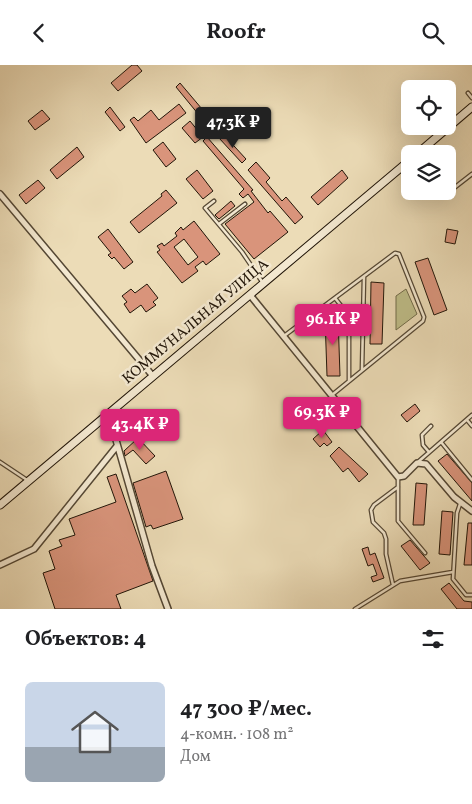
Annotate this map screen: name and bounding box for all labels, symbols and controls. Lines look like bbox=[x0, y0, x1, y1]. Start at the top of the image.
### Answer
text: Roofr bbox=[206, 17, 266, 48]
icon: back bbox=[25, 19, 53, 47]
icon: search bbox=[419, 19, 447, 47]
map controls bbox=[401, 80, 456, 200]
button: locate bbox=[401, 80, 456, 135]
pin: 47.3K ₽ bbox=[187, 107, 279, 149]
text: 47.3K ₽ bbox=[206, 112, 260, 134]
button: layers bbox=[401, 145, 456, 200]
street label: КОММУНАЛЬНАЯ УЛИЦА bbox=[118, 254, 274, 390]
pin: 96.1K ₽ bbox=[287, 303, 379, 346]
text: 96.1K ₽ bbox=[306, 309, 360, 331]
pin: 69.3K ₽ bbox=[276, 397, 368, 439]
text: 69.3K ₽ bbox=[294, 402, 350, 424]
pin: 43.4K ₽ bbox=[94, 409, 186, 451]
text: 43.4K ₽ bbox=[111, 414, 169, 436]
text: Объектов: 4 bbox=[25, 625, 146, 654]
icon: filters bbox=[419, 625, 447, 653]
text: 47 300 ₽/мес. bbox=[180, 695, 312, 724]
icon: home bbox=[65, 702, 125, 762]
text: 4-комн. · 108 m² bbox=[180, 724, 293, 746]
text: Дом bbox=[180, 746, 211, 768]

